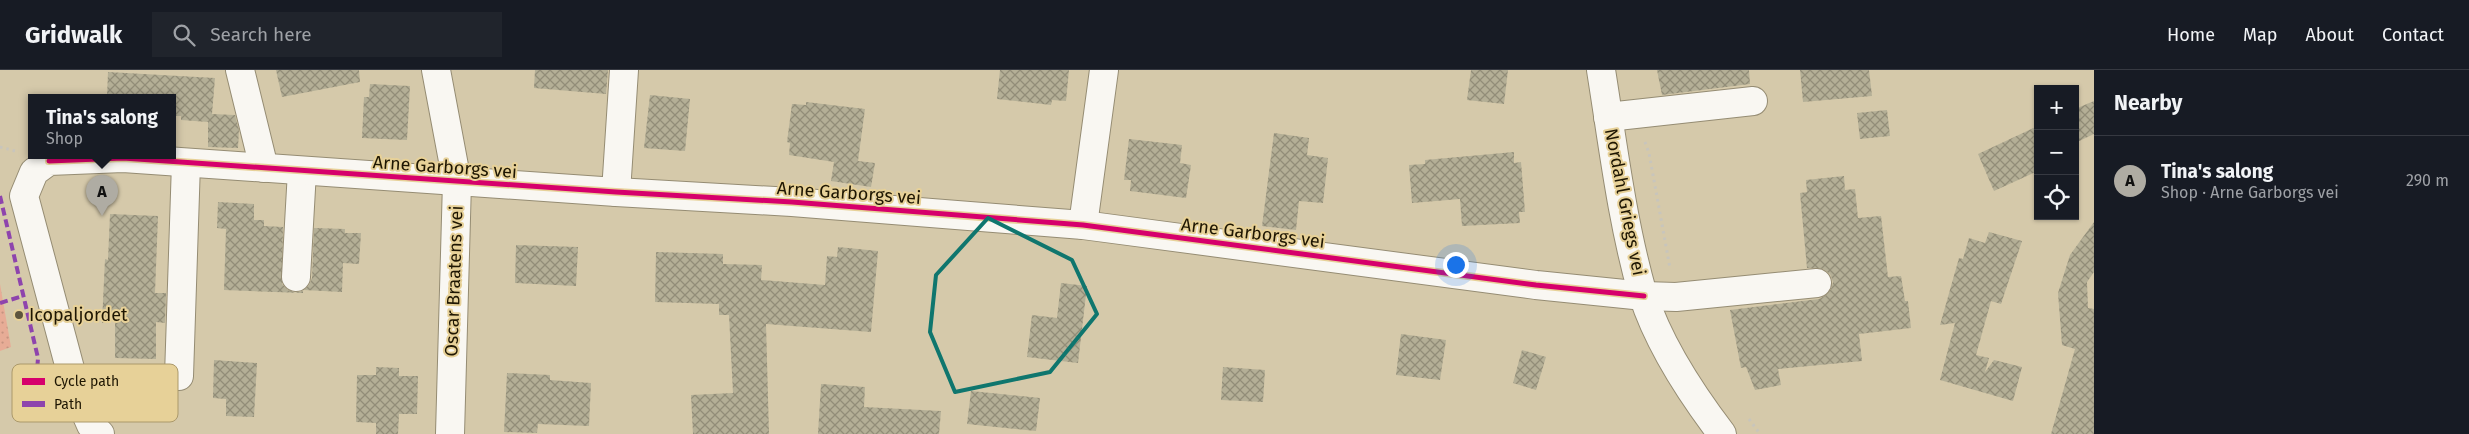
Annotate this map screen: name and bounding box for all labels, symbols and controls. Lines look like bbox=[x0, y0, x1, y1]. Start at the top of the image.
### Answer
search box bbox=[152, 12, 502, 57]
text: Gridwalk bbox=[25, 21, 122, 49]
icon: search bbox=[170, 21, 198, 49]
text: Search here bbox=[210, 23, 312, 46]
text: Home bbox=[2167, 24, 2215, 46]
text: Map bbox=[2243, 24, 2277, 46]
text: About bbox=[2305, 24, 2354, 46]
text: Contact bbox=[2382, 24, 2444, 46]
map controls bbox=[2034, 85, 2079, 220]
button: + bbox=[2034, 85, 2079, 130]
text: Nearby bbox=[2114, 90, 2182, 116]
popup bbox=[28, 94, 176, 159]
text: Tina's salong bbox=[46, 106, 158, 129]
street label: Nordahl Griegs vei bbox=[1600, 126, 1650, 278]
text: Shop bbox=[46, 129, 83, 148]
button: − bbox=[2034, 130, 2079, 175]
street label: Arne Garborgs vei bbox=[372, 151, 518, 183]
text: Tina's salong bbox=[2161, 160, 2273, 183]
text: A bbox=[2125, 171, 2135, 190]
text: 290 m bbox=[2406, 171, 2449, 190]
pin: A bbox=[86, 175, 118, 216]
button: locate bbox=[2034, 175, 2079, 220]
street label: Arne Garborgs vei bbox=[776, 177, 922, 209]
text: Shop · Arne Garborgs vei bbox=[2161, 183, 2339, 202]
street label: Oscar Braatens vei bbox=[440, 205, 468, 357]
street label: Arne Garborgs vei bbox=[1180, 213, 1326, 253]
your location bbox=[1443, 252, 1469, 278]
place label: Icopaljordet bbox=[29, 304, 128, 326]
marker: Icopaljordet bbox=[13, 309, 25, 321]
legend bbox=[12, 364, 178, 422]
text: Cycle path bbox=[54, 373, 119, 390]
text: Path bbox=[54, 396, 82, 413]

